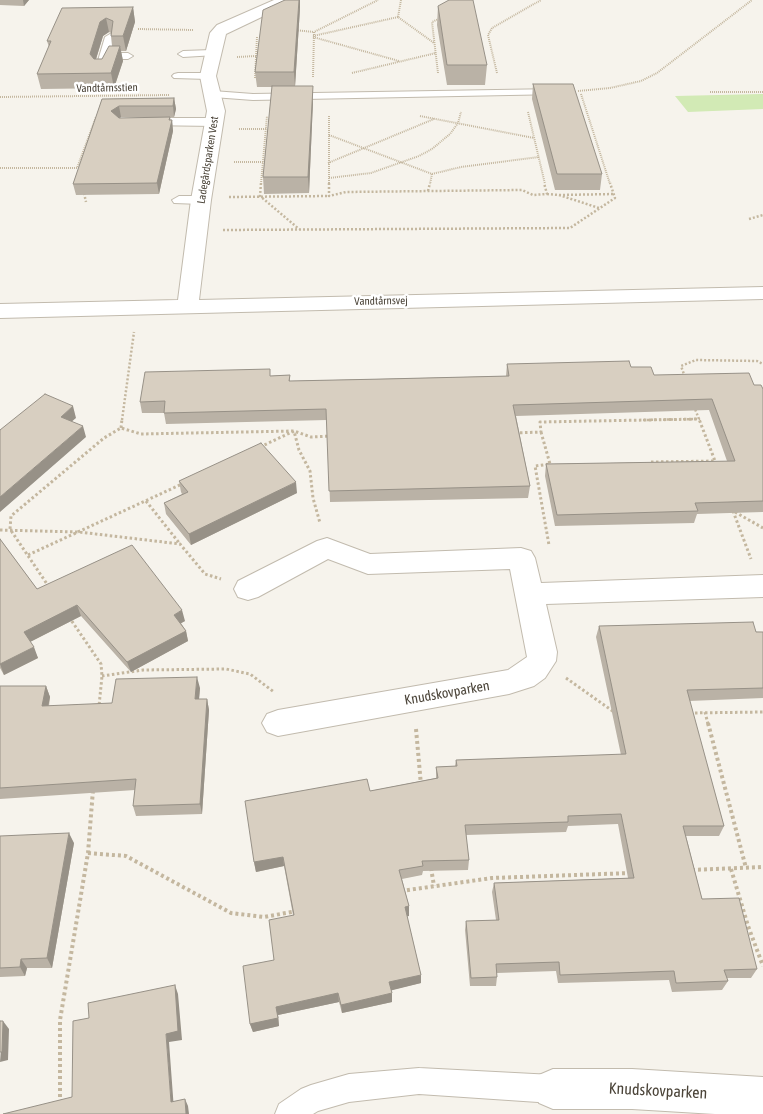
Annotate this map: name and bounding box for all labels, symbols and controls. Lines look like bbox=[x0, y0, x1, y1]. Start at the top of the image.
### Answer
street label: Vandtårnsstien bbox=[76, 81, 138, 95]
street label: Ladegårdsparken Vest bbox=[195, 115, 221, 205]
street label: Vandtårnsvej bbox=[354, 294, 408, 308]
street label: Knudskovparken bbox=[403, 677, 491, 709]
street label: Knudskovparken bbox=[608, 1079, 708, 1103]

